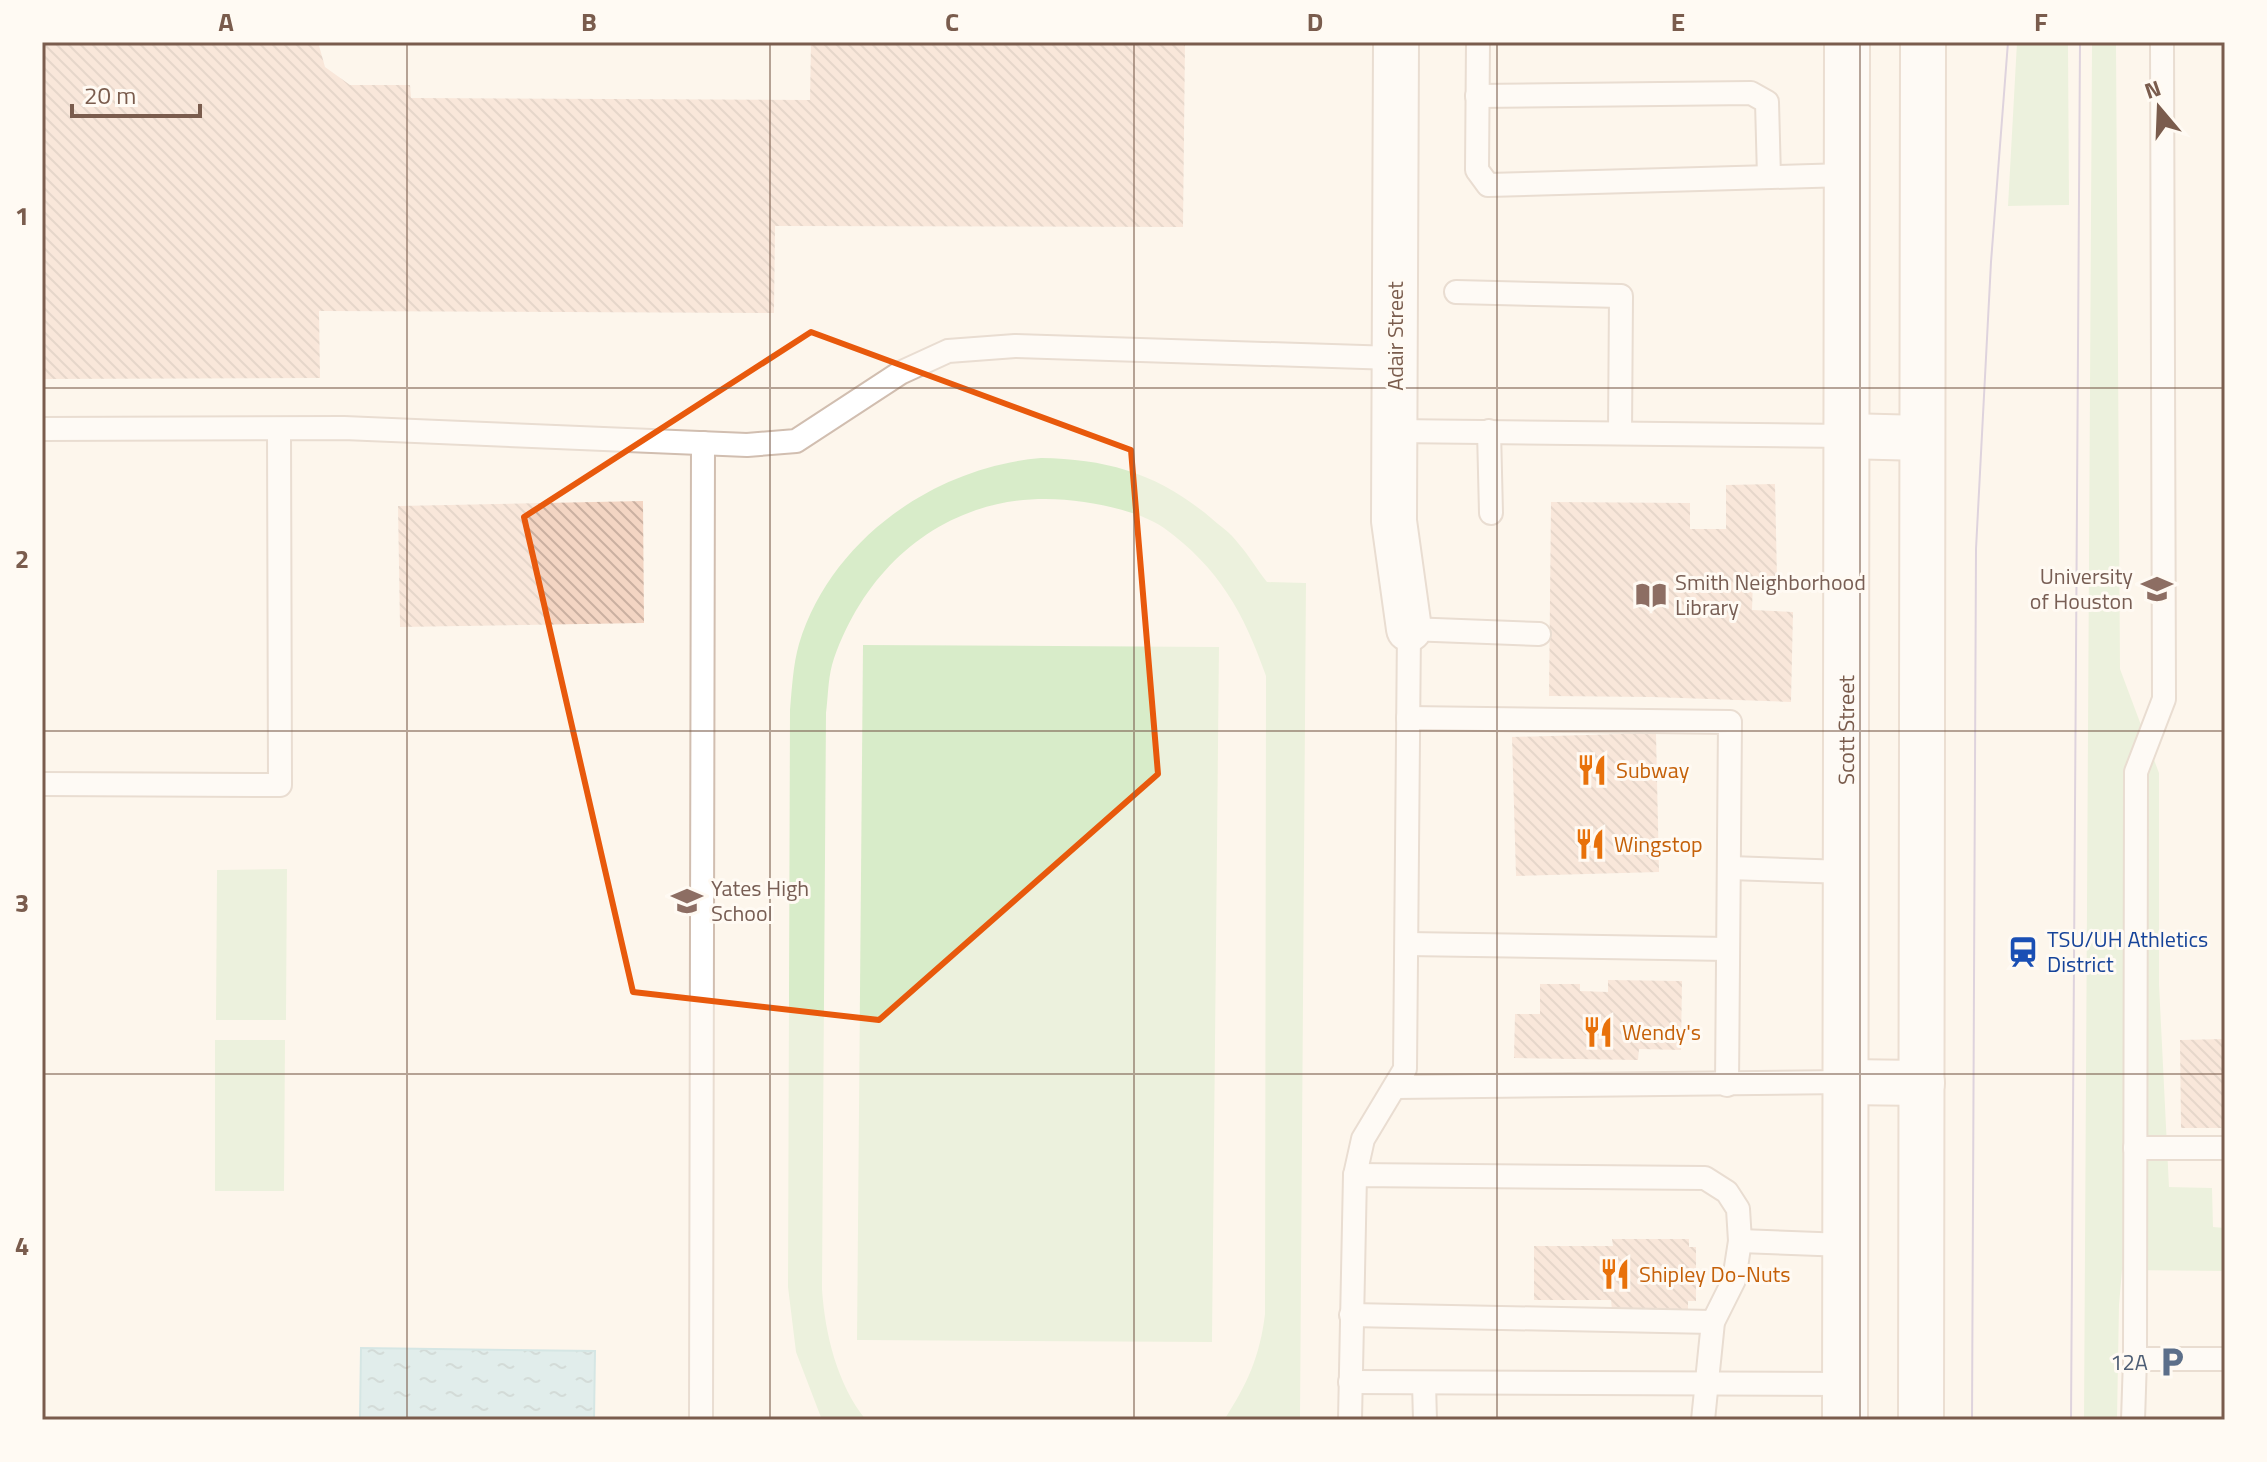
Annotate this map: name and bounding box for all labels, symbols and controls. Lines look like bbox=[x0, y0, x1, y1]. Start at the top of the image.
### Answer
text: A bbox=[218, 2, 234, 41]
text: B bbox=[581, 2, 597, 41]
text: C bbox=[945, 2, 959, 41]
text: D bbox=[1307, 2, 1323, 41]
text: E bbox=[1671, 2, 1685, 41]
text: F bbox=[2034, 2, 2048, 41]
scale bar bbox=[72, 68, 200, 118]
north arrow bbox=[2119, 68, 2199, 148]
text: N bbox=[2140, 71, 2165, 108]
text: 20 m bbox=[84, 77, 136, 113]
text: 1 bbox=[15, 196, 29, 235]
street label: Adair Street bbox=[1378, 281, 1412, 391]
text: 2 bbox=[15, 539, 29, 578]
place label: University of Houston bbox=[2030, 559, 2133, 618]
place label: Smith Neighborhood Library bbox=[1675, 565, 1866, 624]
school or university icon: University of Houston bbox=[2140, 572, 2174, 606]
library icon: Smith Neighborhood Library bbox=[1634, 578, 1668, 612]
street label: Scott Street bbox=[1829, 675, 1863, 785]
restaurant icon: Subway bbox=[1575, 753, 1609, 787]
place label: Subway bbox=[1616, 753, 1690, 787]
restaurant icon: Wingstop bbox=[1573, 827, 1607, 861]
place label: Wingstop bbox=[1614, 827, 1703, 861]
place label: Yates High School bbox=[711, 871, 809, 930]
text: 3 bbox=[15, 883, 29, 922]
school or university icon: Yates High School bbox=[670, 884, 704, 918]
place label: TSU/UH Athletics District bbox=[2047, 922, 2208, 981]
station icon: TSU/UH Athletics District bbox=[2006, 935, 2040, 969]
restaurant icon: Wendy's bbox=[1581, 1015, 1615, 1049]
place label: Wendy's bbox=[1622, 1015, 1701, 1049]
text: 4 bbox=[15, 1226, 29, 1265]
restaurant icon: Shipley Do-Nuts bbox=[1598, 1257, 1632, 1291]
place label: Shipley Do-Nuts bbox=[1639, 1257, 1791, 1291]
place label: 12A bbox=[2110, 1345, 2148, 1379]
parking icon: 12A bbox=[2155, 1345, 2189, 1379]

